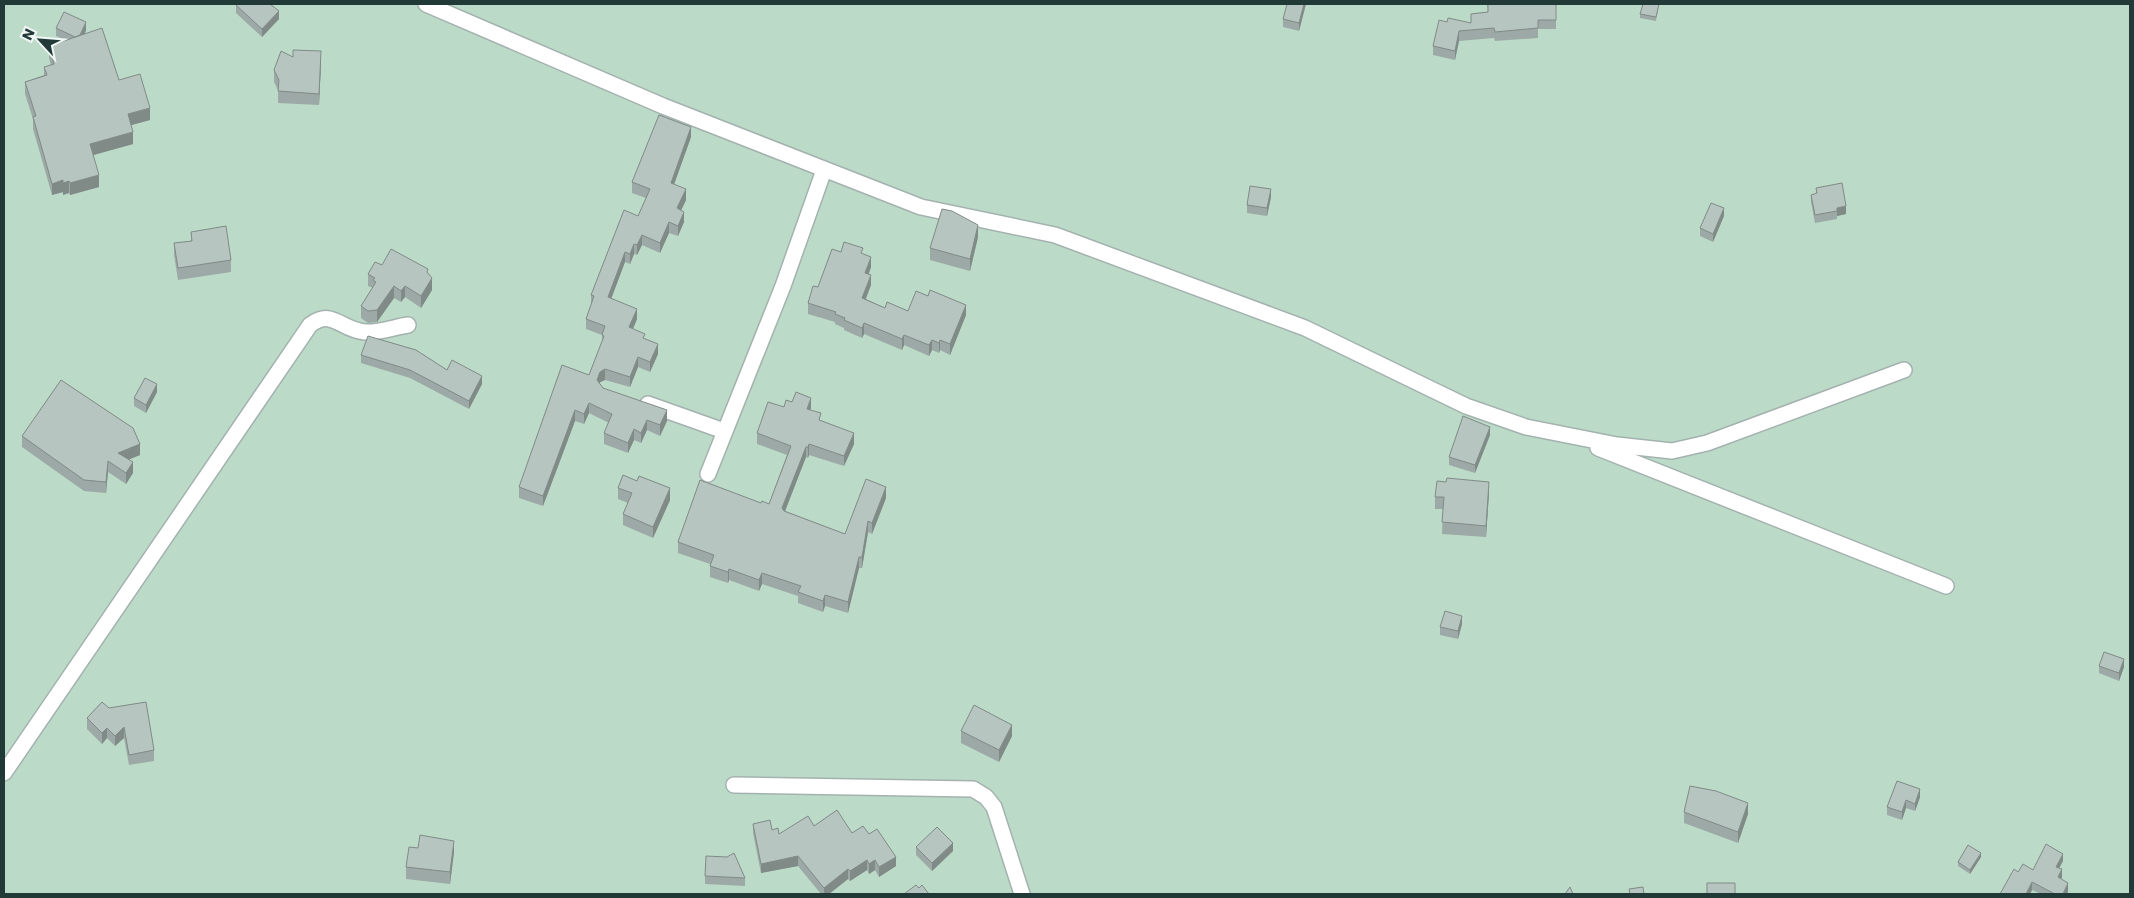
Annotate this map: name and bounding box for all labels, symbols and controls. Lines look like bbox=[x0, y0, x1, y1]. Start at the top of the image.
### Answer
north arrow bbox=[15, 15, 65, 65]
text: N bbox=[17, 25, 40, 43]

